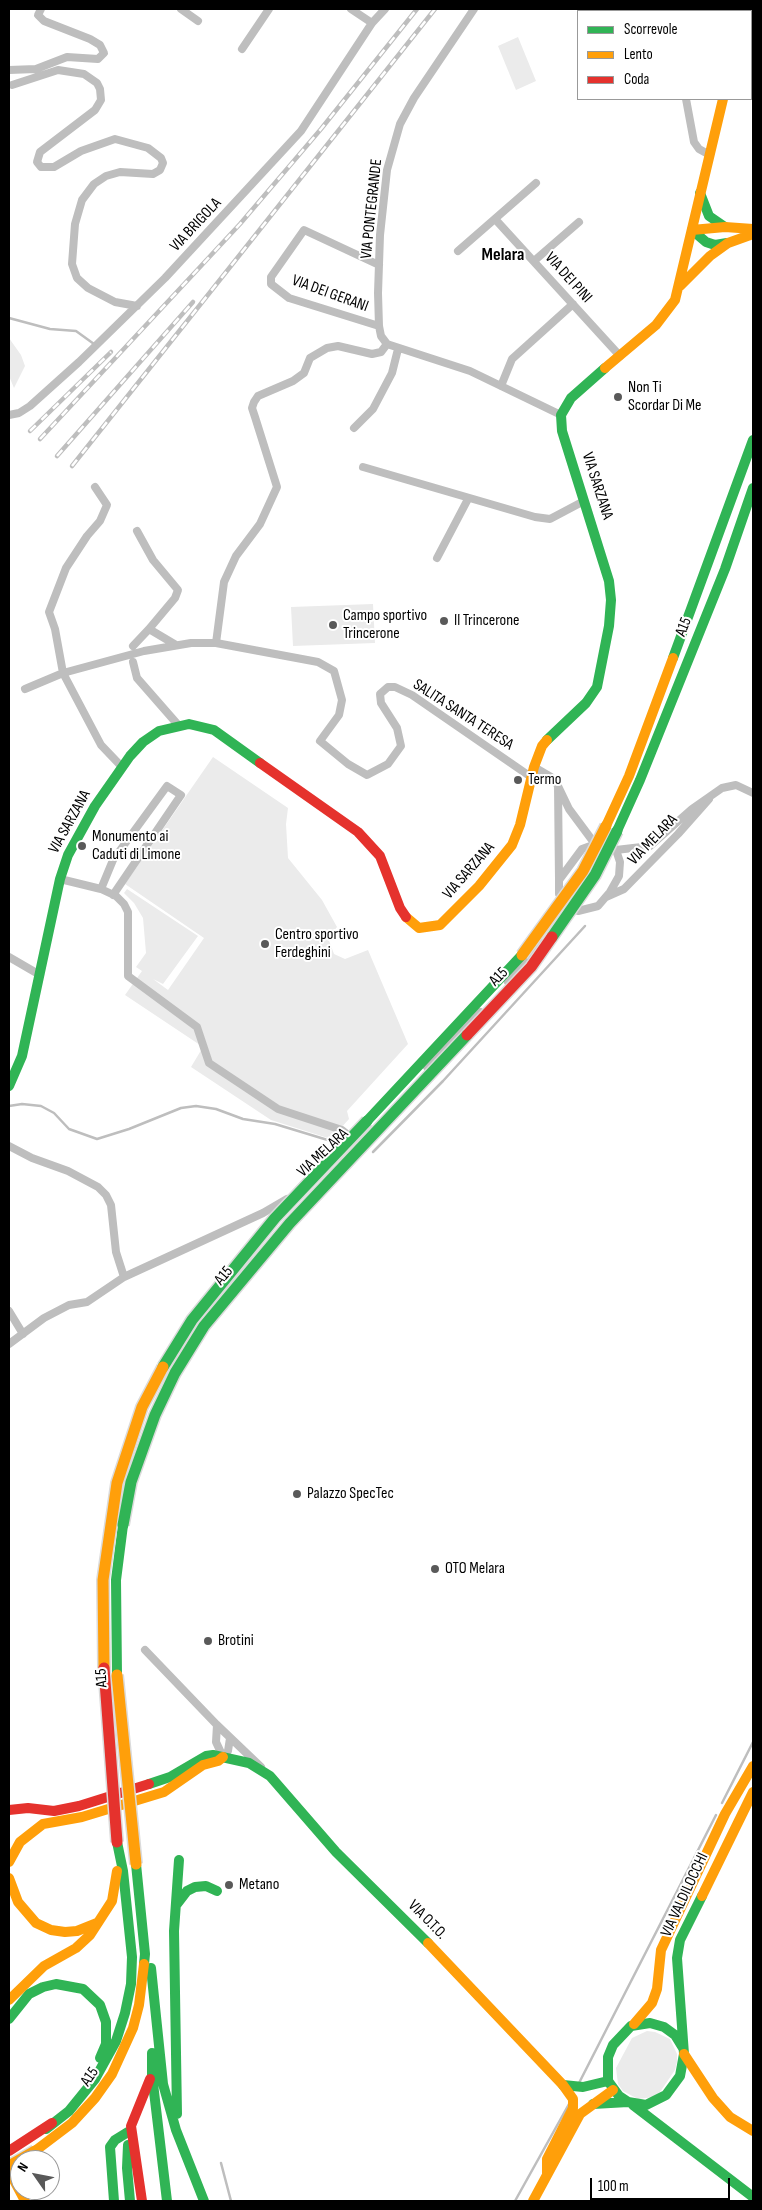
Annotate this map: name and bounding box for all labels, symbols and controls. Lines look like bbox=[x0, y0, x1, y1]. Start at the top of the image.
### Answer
legend bbox=[577, 10, 752, 100]
text: Scorrevole bbox=[624, 20, 678, 39]
text: Lento bbox=[624, 45, 653, 64]
text: Coda bbox=[624, 70, 649, 89]
street label: VIA PONTEGRANDE bbox=[357, 158, 387, 260]
street label: VIA BRIGOLA bbox=[166, 194, 226, 256]
district label: Melara bbox=[482, 244, 524, 266]
street label: VIA DEI PINI bbox=[540, 249, 596, 307]
street label: VIA DEI GERANI bbox=[289, 271, 371, 317]
place label: Non Ti Scordar Di Me bbox=[628, 378, 701, 416]
marker: Non Ti Scordar Di Me bbox=[612, 391, 624, 403]
street label: VIA SARZANA bbox=[577, 450, 617, 522]
place label: Campo sportivo Trincerone bbox=[343, 606, 427, 644]
place label: Il Trincerone bbox=[454, 611, 520, 631]
marker: Il Trincerone bbox=[438, 615, 450, 627]
street label: A15 bbox=[672, 615, 696, 639]
marker: Campo sportivo Trincerone bbox=[327, 619, 339, 631]
street label: SALITA SANTA TERESA bbox=[409, 675, 517, 755]
place label: Termo bbox=[528, 770, 561, 790]
marker: Termo bbox=[512, 774, 524, 786]
street label: VIA SARZANA bbox=[45, 787, 95, 857]
street label: VIA MELARA bbox=[624, 811, 682, 869]
place label: Monumento ai Caduti di Limone bbox=[92, 827, 181, 865]
street label: VIA SARZANA bbox=[439, 839, 499, 903]
marker: Monumento ai Caduti di Limone bbox=[76, 840, 88, 852]
place label: Centro sportivo Ferdeghini bbox=[275, 925, 359, 963]
marker: Centro sportivo Ferdeghini bbox=[259, 938, 271, 950]
street label: A15 bbox=[486, 964, 512, 990]
street label: VIA MELARA bbox=[293, 1125, 353, 1181]
street label: A15 bbox=[211, 1263, 237, 1289]
place label: Palazzo SpecTec bbox=[307, 1484, 394, 1504]
marker: Palazzo SpecTec bbox=[291, 1488, 303, 1500]
place label: OTO Melara bbox=[445, 1559, 505, 1579]
marker: OTO Melara bbox=[429, 1563, 441, 1575]
place label: Brotini bbox=[218, 1631, 254, 1651]
marker: Brotini bbox=[202, 1635, 214, 1647]
street label: A15 bbox=[92, 1668, 112, 1688]
street label: VIA VALDILOCCHI bbox=[657, 1850, 713, 1940]
place label: Metano bbox=[239, 1875, 279, 1895]
marker: Metano bbox=[223, 1879, 235, 1891]
street label: VIA O.T.O. bbox=[403, 1896, 451, 1944]
street label: A15 bbox=[77, 2064, 103, 2090]
north arrow bbox=[10, 2150, 60, 2200]
text: N bbox=[14, 2159, 32, 2175]
scale bar bbox=[592, 2168, 732, 2200]
text: 100 m bbox=[598, 2177, 629, 2196]

